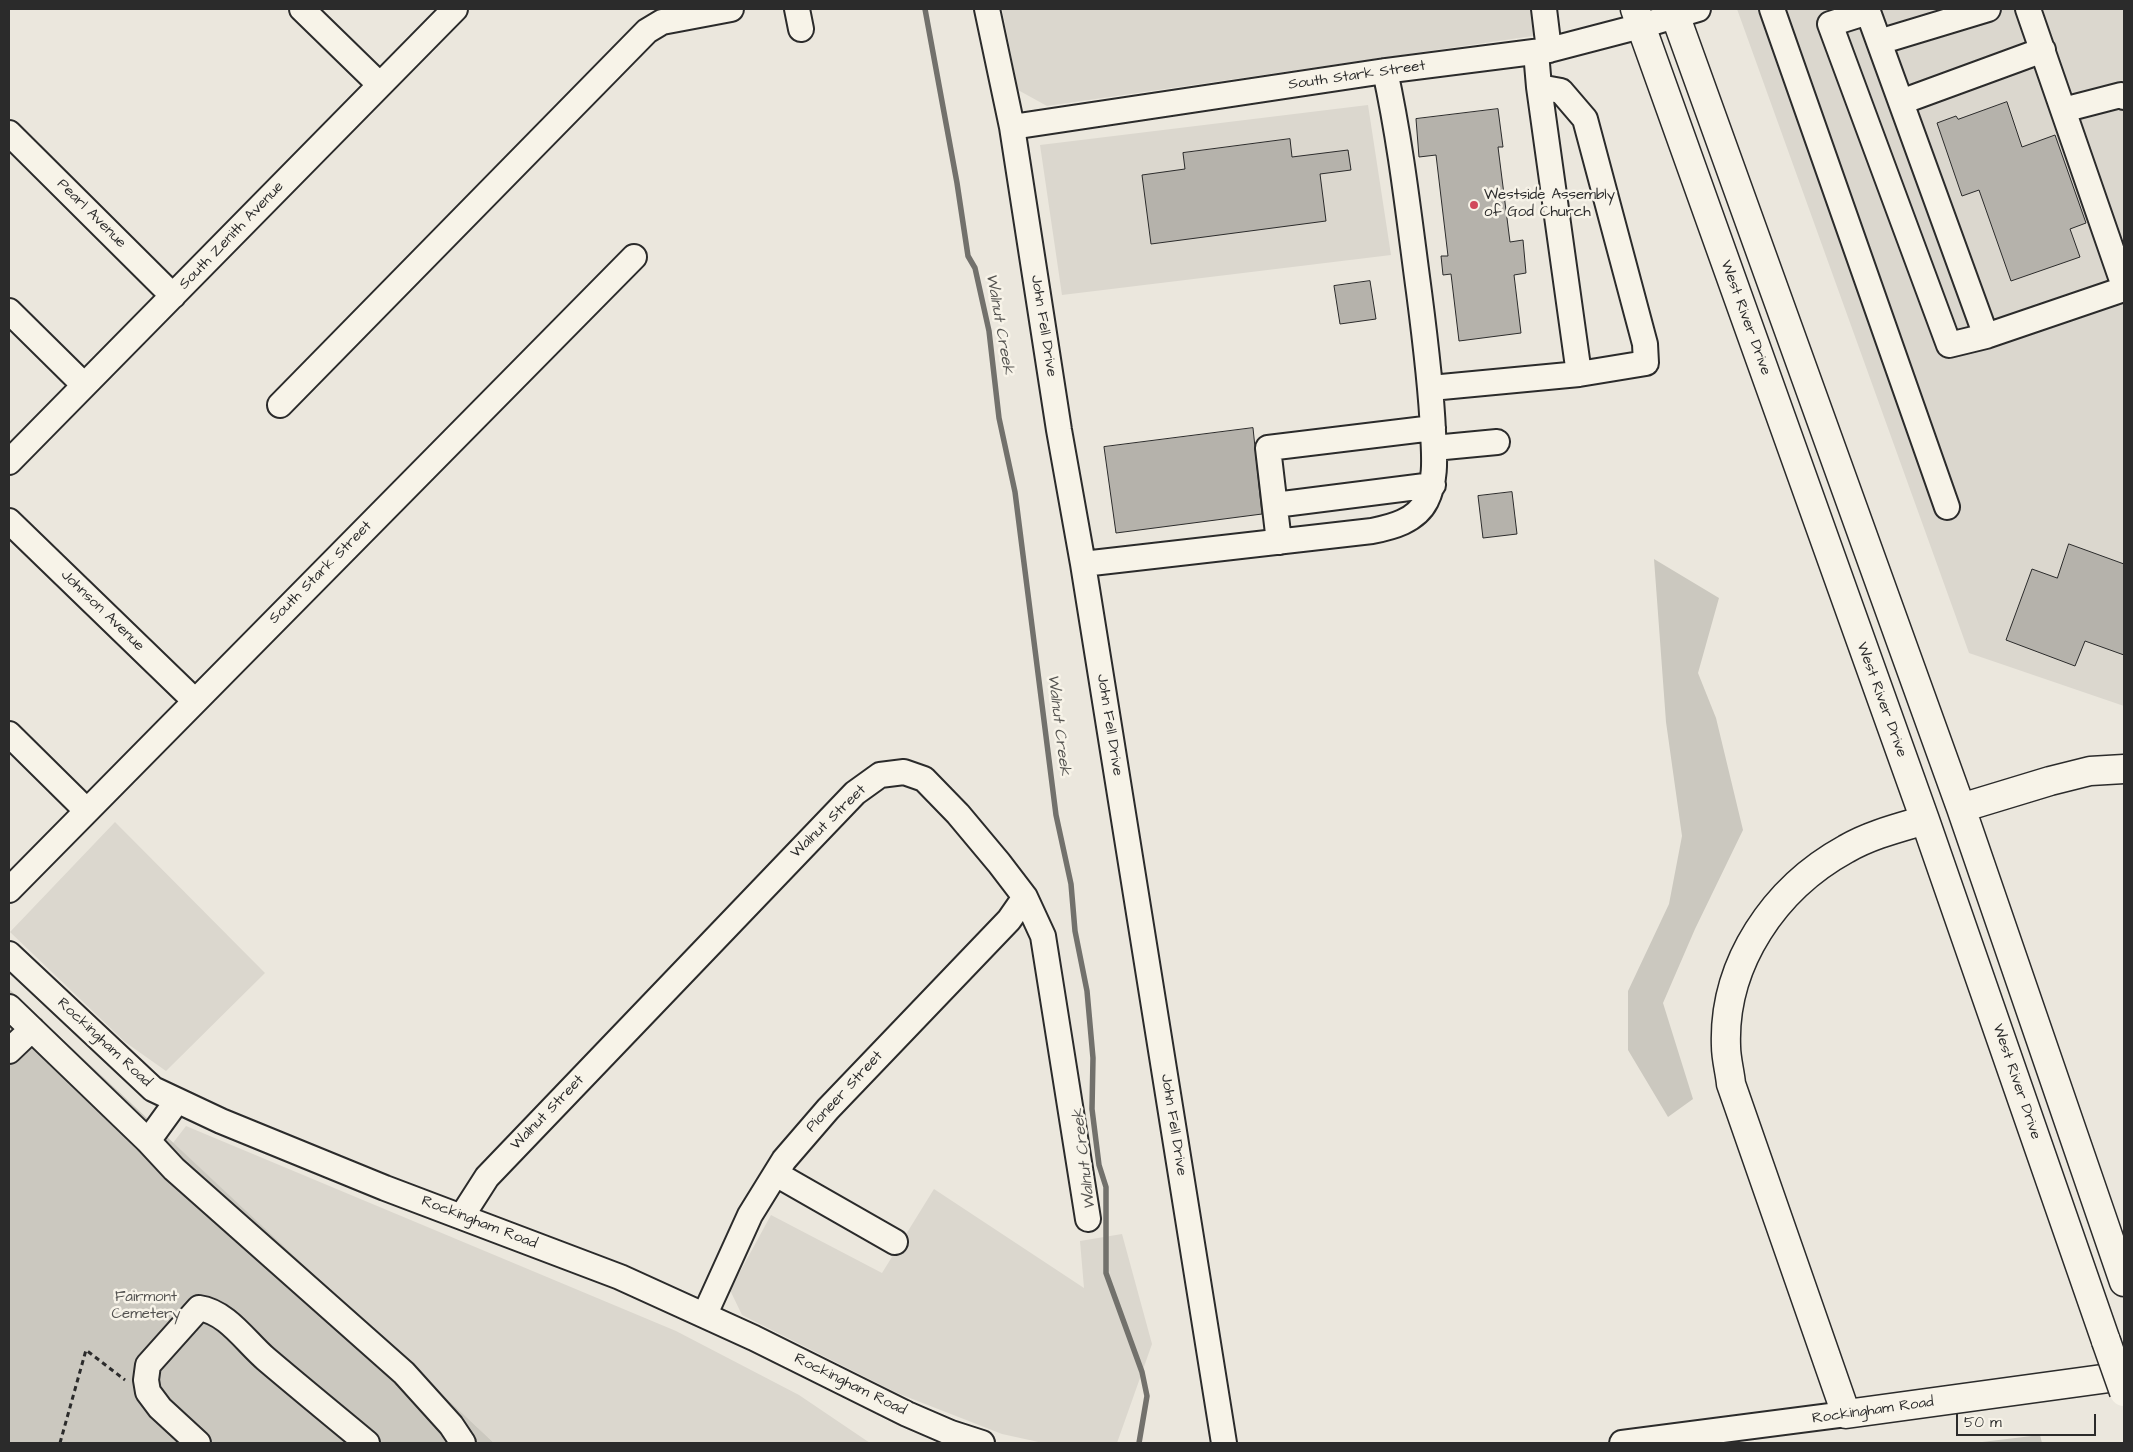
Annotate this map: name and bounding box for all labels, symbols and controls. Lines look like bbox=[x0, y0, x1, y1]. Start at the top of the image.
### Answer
street label: South Stark Street bbox=[1287, 57, 1427, 95]
street label: Pearl Avenue bbox=[53, 176, 129, 252]
street label: South Zenith Avenue bbox=[176, 178, 288, 294]
place label: Westside Assembly of God Church bbox=[1484, 187, 1615, 222]
marker: Westside Assembly of God Church bbox=[1468, 199, 1480, 211]
street label: West River Drive bbox=[1716, 258, 1774, 378]
water label: Walnut Creek bbox=[981, 272, 1017, 376]
street label: John Fell Drive bbox=[1026, 274, 1060, 378]
street label: South Stark Street bbox=[266, 518, 376, 628]
street label: Johnson Avenue bbox=[56, 566, 148, 656]
street label: West River Drive bbox=[1852, 640, 1910, 760]
water label: Walnut Creek bbox=[1042, 673, 1074, 777]
street label: John Fell Drive bbox=[1092, 673, 1126, 777]
street label: Walnut Street bbox=[788, 782, 870, 862]
street label: Rockingham Road bbox=[53, 995, 155, 1091]
street label: West River Drive bbox=[1988, 1022, 2044, 1142]
street label: Pioneer Street bbox=[803, 1048, 887, 1136]
street label: Walnut Street bbox=[508, 1072, 588, 1154]
street label: John Fell Drive bbox=[1156, 1073, 1190, 1177]
water label: Walnut Creek bbox=[1069, 1107, 1101, 1211]
street label: Rockingham Road bbox=[419, 1193, 539, 1253]
park label: Fairmont Cemetery bbox=[111, 1289, 181, 1324]
street label: Rockingham Road bbox=[791, 1350, 909, 1420]
street label: Rockingham Road bbox=[1811, 1394, 1935, 1428]
scale bar bbox=[1958, 1404, 2098, 1436]
text: 50 m bbox=[1964, 1412, 2002, 1433]

